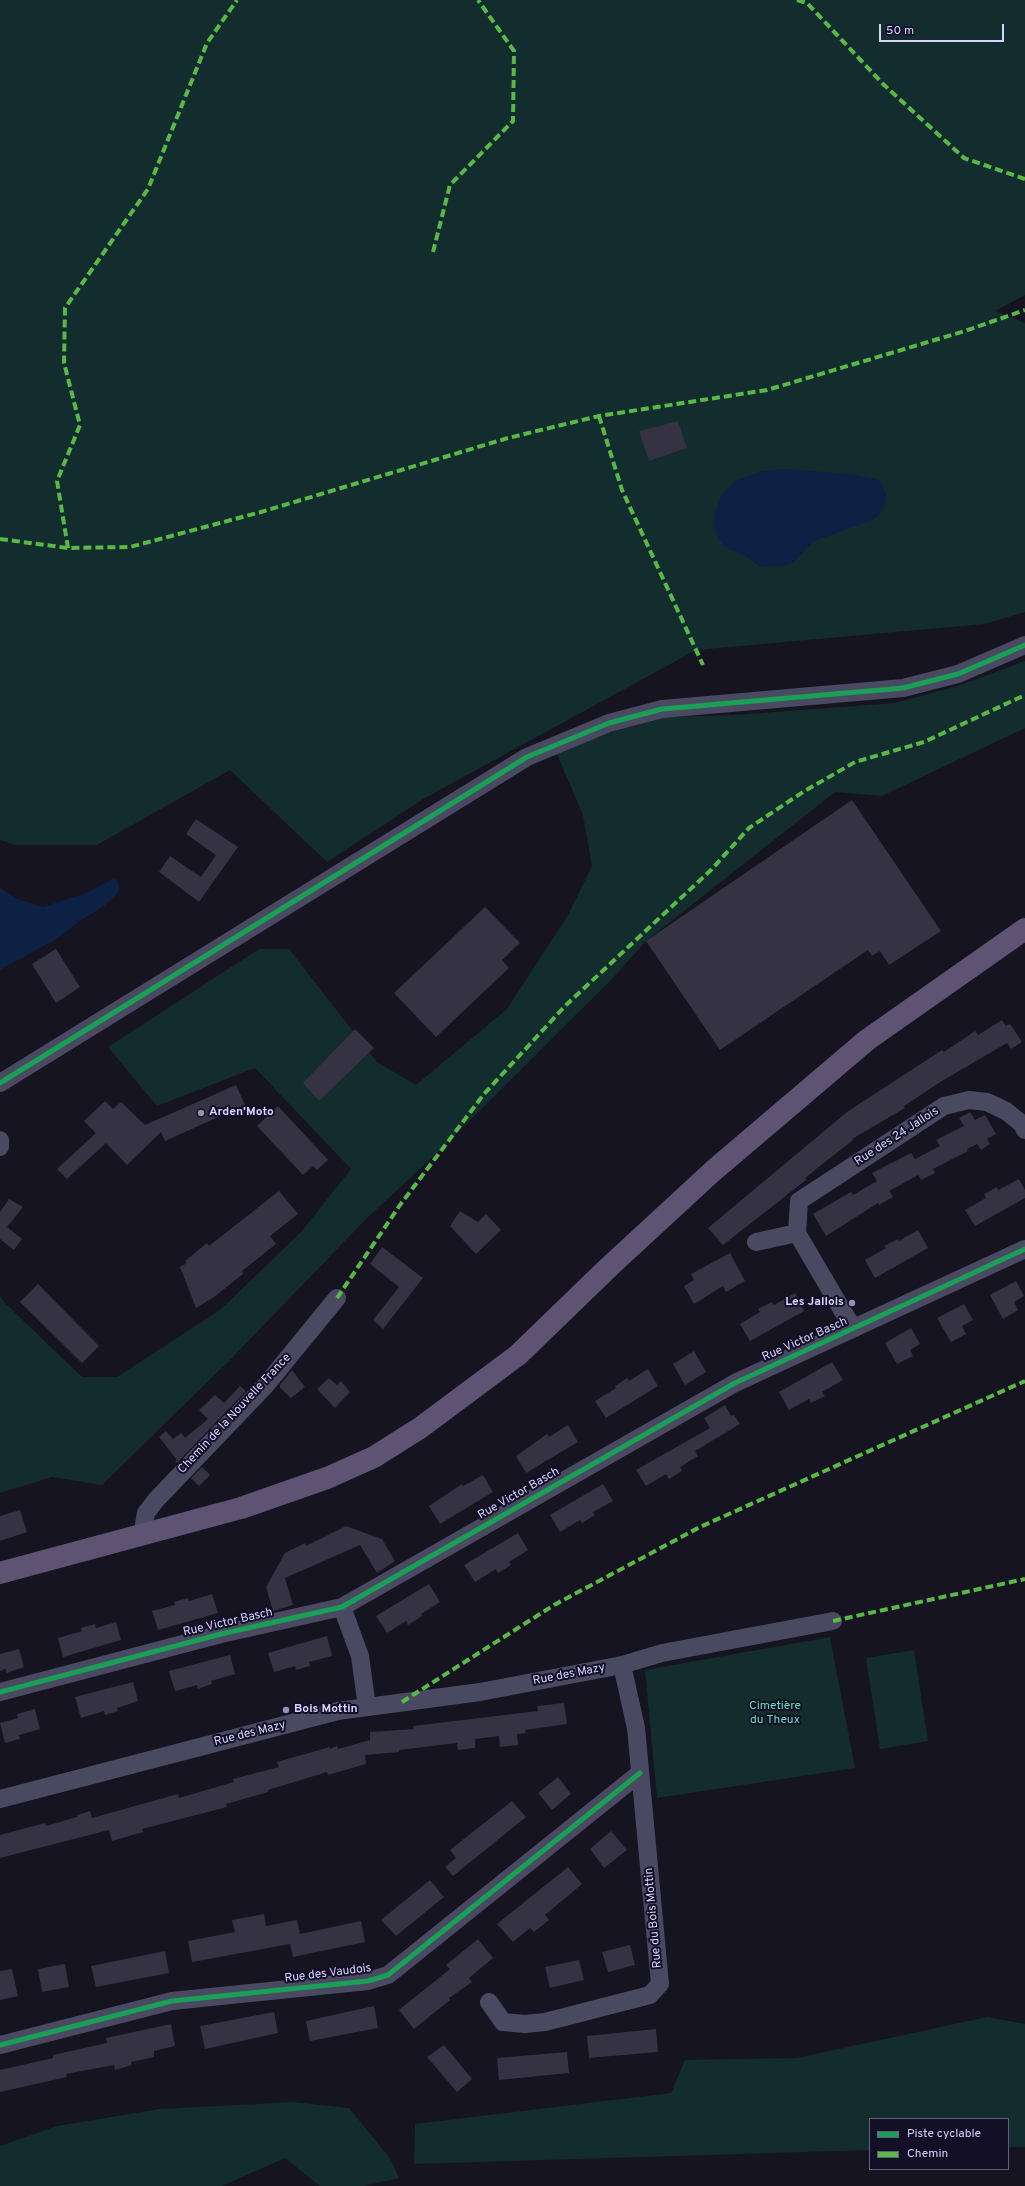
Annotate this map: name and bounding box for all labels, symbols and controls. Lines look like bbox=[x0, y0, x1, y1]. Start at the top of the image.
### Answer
scale bar bbox=[881, 16, 1006, 42]
text: 50 m bbox=[886, 23, 914, 39]
street label: Rue des 24 Jallois bbox=[852, 1104, 942, 1170]
place label: Arden'Moto bbox=[209, 1106, 274, 1120]
marker: Arden'Moto bbox=[196, 1108, 206, 1118]
place label: Les Jallois bbox=[785, 1296, 844, 1310]
marker: Les Jallois bbox=[847, 1298, 857, 1308]
street label: Rue Victor Basch bbox=[760, 1315, 850, 1365]
street label: Chemin de la Nouvelle France bbox=[176, 1351, 294, 1477]
street label: Rue Victor Basch bbox=[476, 1465, 562, 1523]
street label: Rue Victor Basch bbox=[182, 1606, 274, 1640]
street label: Rue des Mazy bbox=[532, 1661, 606, 1689]
park label: Cimetière du Theux bbox=[749, 1700, 801, 1728]
place label: Bois Mottin bbox=[294, 1703, 358, 1717]
marker: Bois Mottin bbox=[281, 1705, 291, 1715]
street label: Rue des Mazy bbox=[213, 1718, 287, 1750]
street label: Rue du Bois Mottin bbox=[642, 1867, 666, 1969]
street label: Rue des Vaudois bbox=[284, 1962, 372, 1986]
legend bbox=[869, 2118, 1009, 2170]
text: Piste cyclable bbox=[907, 2126, 981, 2142]
text: Chemin bbox=[907, 2146, 948, 2162]

